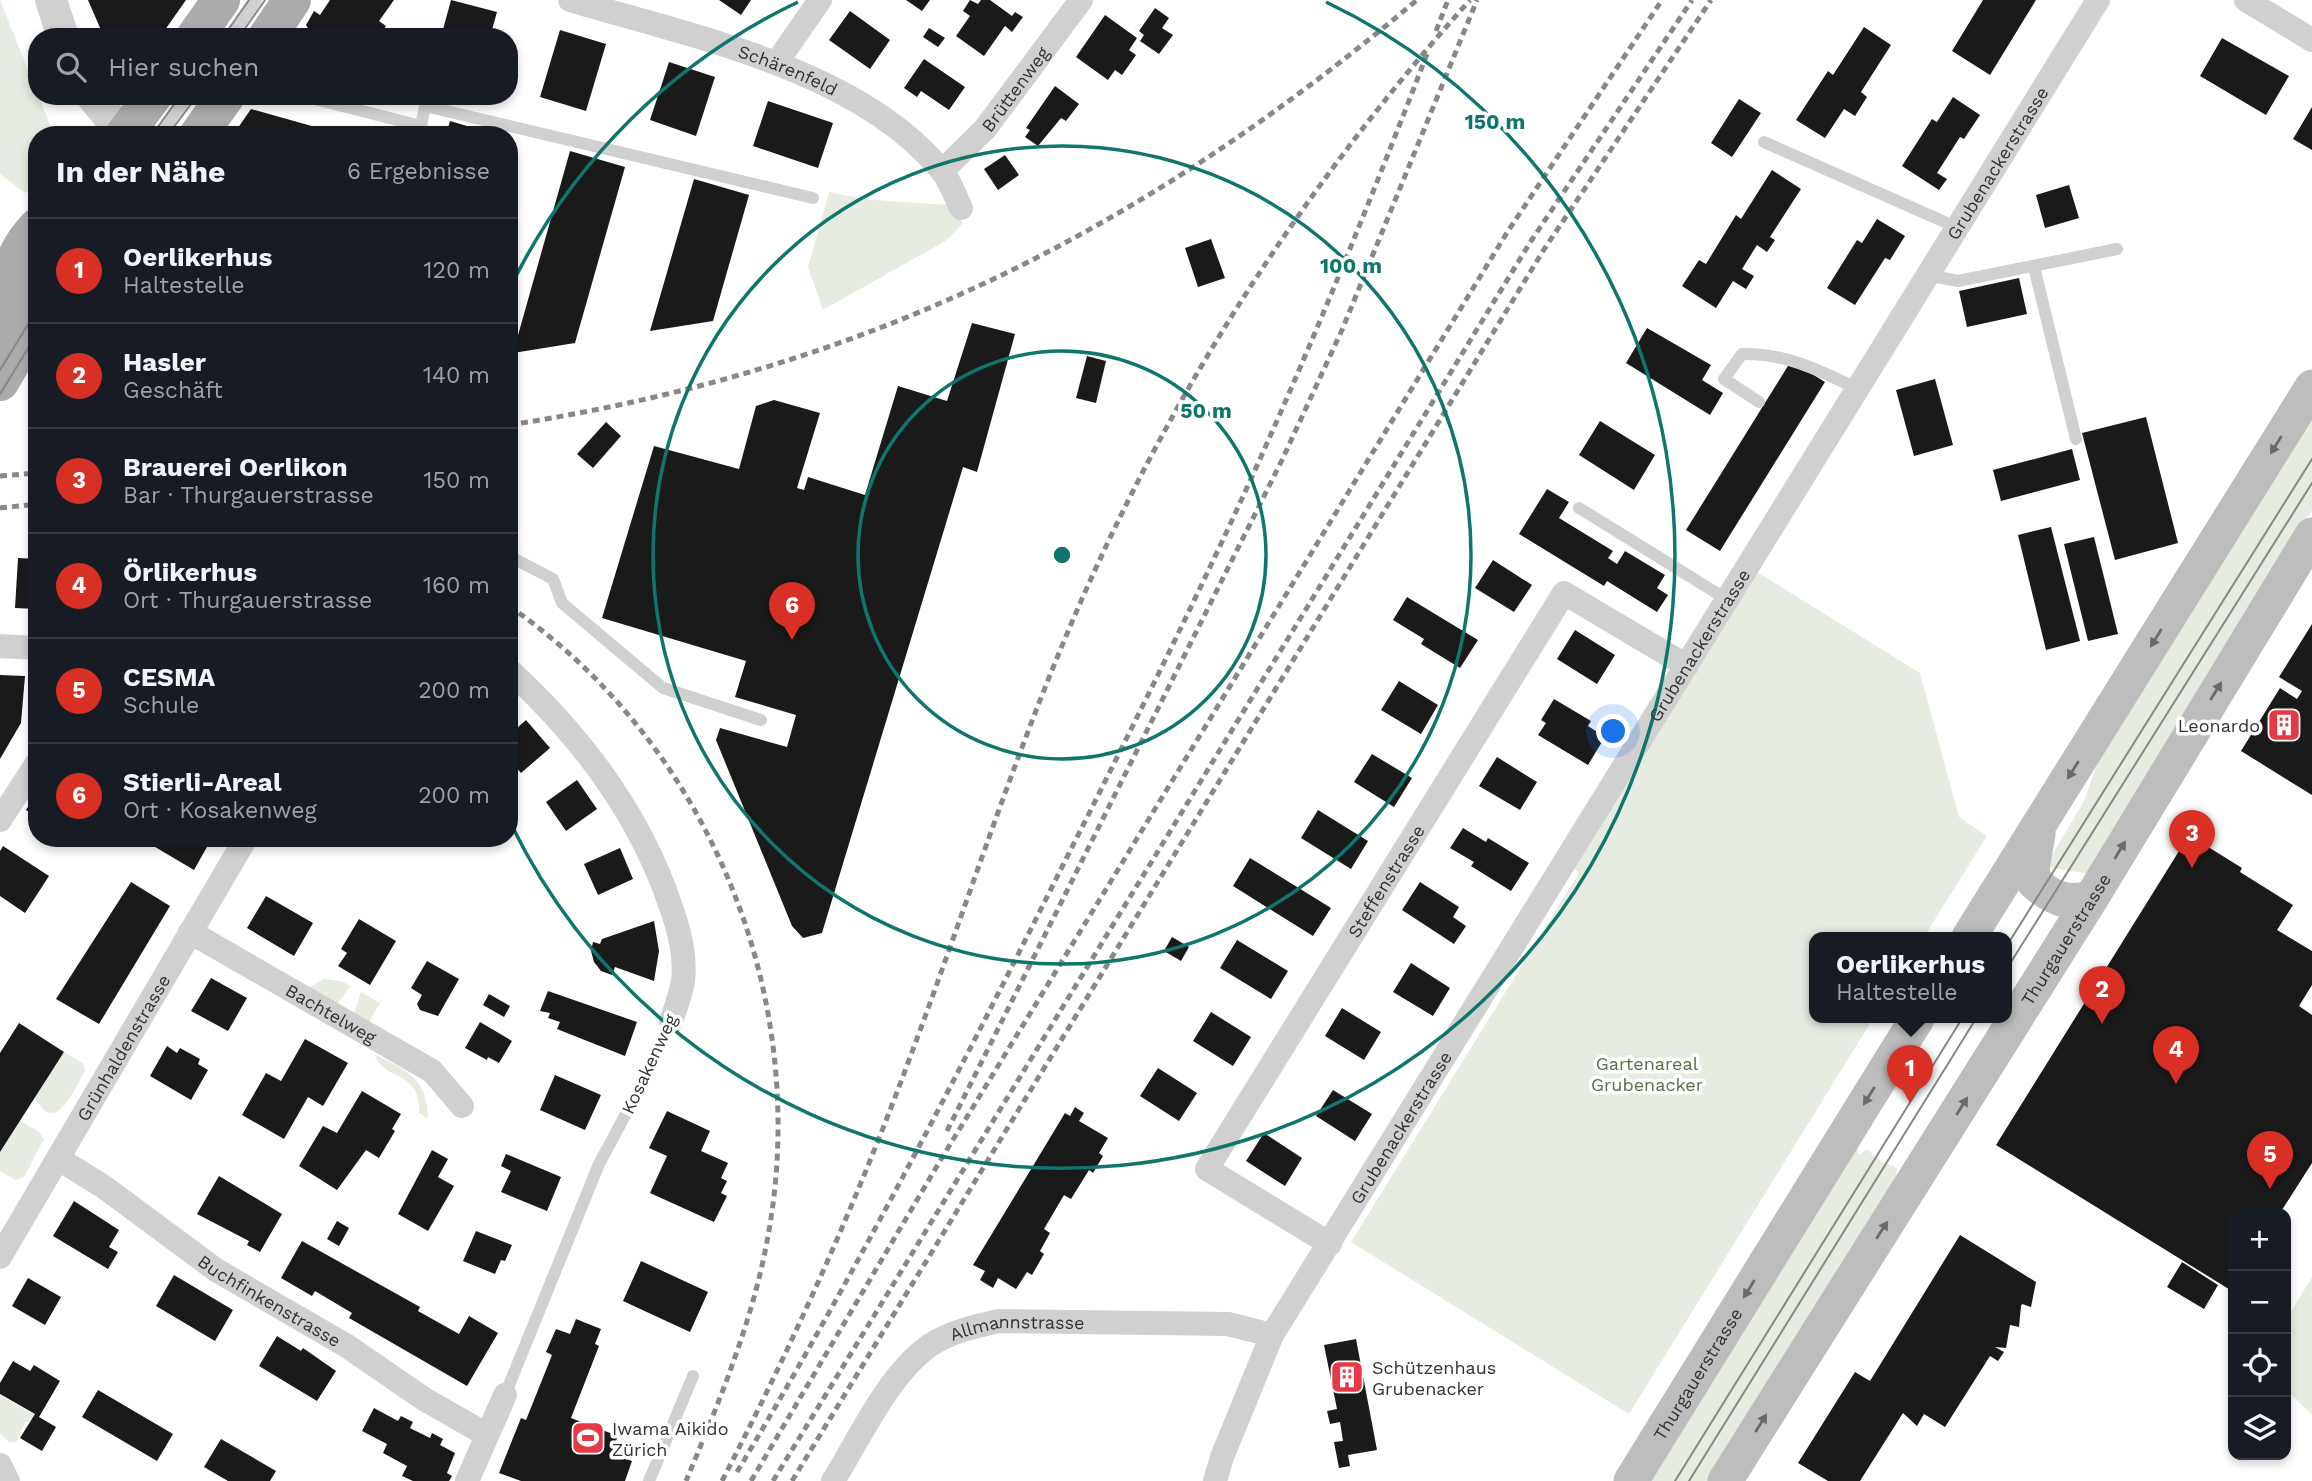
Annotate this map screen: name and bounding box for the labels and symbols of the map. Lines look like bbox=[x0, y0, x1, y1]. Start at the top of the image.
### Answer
street label: Schärenfeld bbox=[736, 40, 841, 99]
street label: Brüttenweg bbox=[976, 42, 1053, 135]
street label: Grubenackerstrasse bbox=[1942, 83, 2052, 243]
text: 150 m bbox=[1465, 109, 1525, 134]
text: 100 m bbox=[1320, 253, 1382, 278]
text: 50 m bbox=[1180, 398, 1232, 423]
one-way arrow bbox=[2269, 435, 2282, 454]
centre of rings bbox=[1050, 543, 1074, 567]
street label: Grubenackerstrasse bbox=[1644, 565, 1754, 725]
pin: 6 bbox=[769, 582, 815, 640]
one-way arrow bbox=[2149, 628, 2162, 647]
one-way arrow bbox=[2209, 681, 2222, 701]
building icon: Leonardo bbox=[2265, 706, 2303, 744]
your location bbox=[1596, 714, 1630, 748]
place label: Leonardo bbox=[2178, 715, 2260, 736]
one-way arrow bbox=[2067, 761, 2080, 780]
pin: 3 bbox=[2169, 810, 2215, 868]
street label: Steffenstrasse bbox=[1343, 821, 1428, 941]
one-way arrow bbox=[2114, 840, 2127, 859]
street label: Thurgauerstrasse bbox=[2016, 869, 2115, 1009]
pin: 2 bbox=[2079, 966, 2125, 1024]
street label: Grünhaldenstrasse bbox=[72, 971, 174, 1124]
street label: Bachtelweg bbox=[282, 979, 381, 1048]
street label: Kosakenweg bbox=[617, 1010, 681, 1117]
pin: 4 bbox=[2153, 1026, 2199, 1084]
pin: 1 bbox=[1887, 1045, 1933, 1103]
street label: Grubenackerstrasse bbox=[1345, 1047, 1456, 1208]
park label: Gartenareal Grubenacker bbox=[1591, 1053, 1703, 1095]
one-way arrow bbox=[1862, 1086, 1875, 1105]
one-way arrow bbox=[1956, 1096, 1969, 1115]
pin: 5 bbox=[2247, 1131, 2293, 1189]
one-way arrow bbox=[1875, 1221, 1888, 1240]
street label: Buchfinkenstrasse bbox=[194, 1250, 345, 1351]
one-way arrow bbox=[1743, 1280, 1756, 1299]
street label: Thurgauerstrasse bbox=[1648, 1304, 1746, 1444]
street label: Allmannstrasse bbox=[947, 1310, 1085, 1344]
place label: Schützenhaus Grubenacker bbox=[1372, 1357, 1496, 1399]
building icon: Schützenhaus Grubenacker bbox=[1328, 1358, 1366, 1396]
one-way arrow bbox=[1755, 1413, 1768, 1433]
place label: Iwama Aikido Zürich bbox=[612, 1418, 728, 1460]
sports icon: Iwama Aikido Zürich bbox=[569, 1419, 607, 1457]

